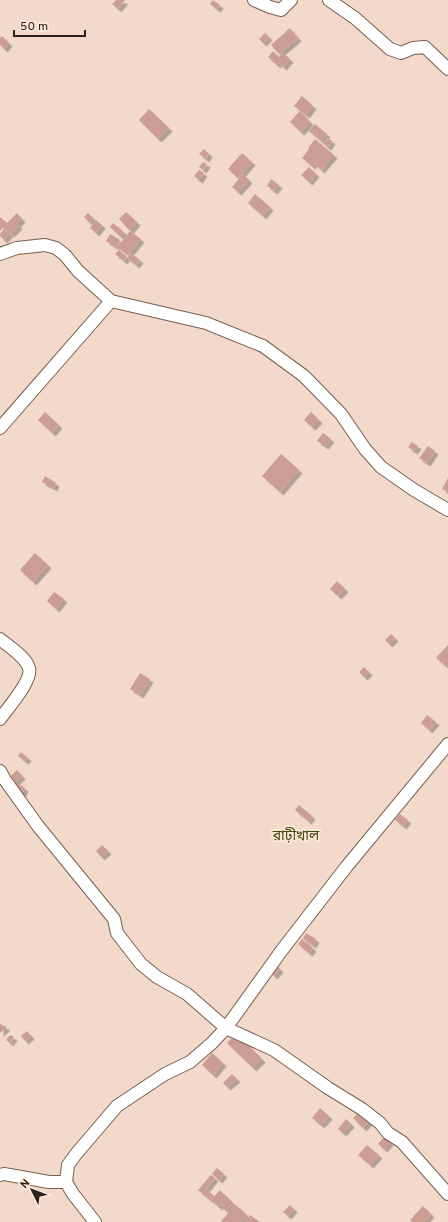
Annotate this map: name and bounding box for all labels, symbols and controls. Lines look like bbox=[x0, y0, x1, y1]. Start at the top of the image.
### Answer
scale bar bbox=[14, 12, 85, 38]
text: 50 m bbox=[20, 19, 48, 35]
district label: রাঢ়ীখাল bbox=[272, 827, 320, 845]
north arrow bbox=[12, 1170, 52, 1210]
text: N bbox=[17, 1176, 33, 1192]

